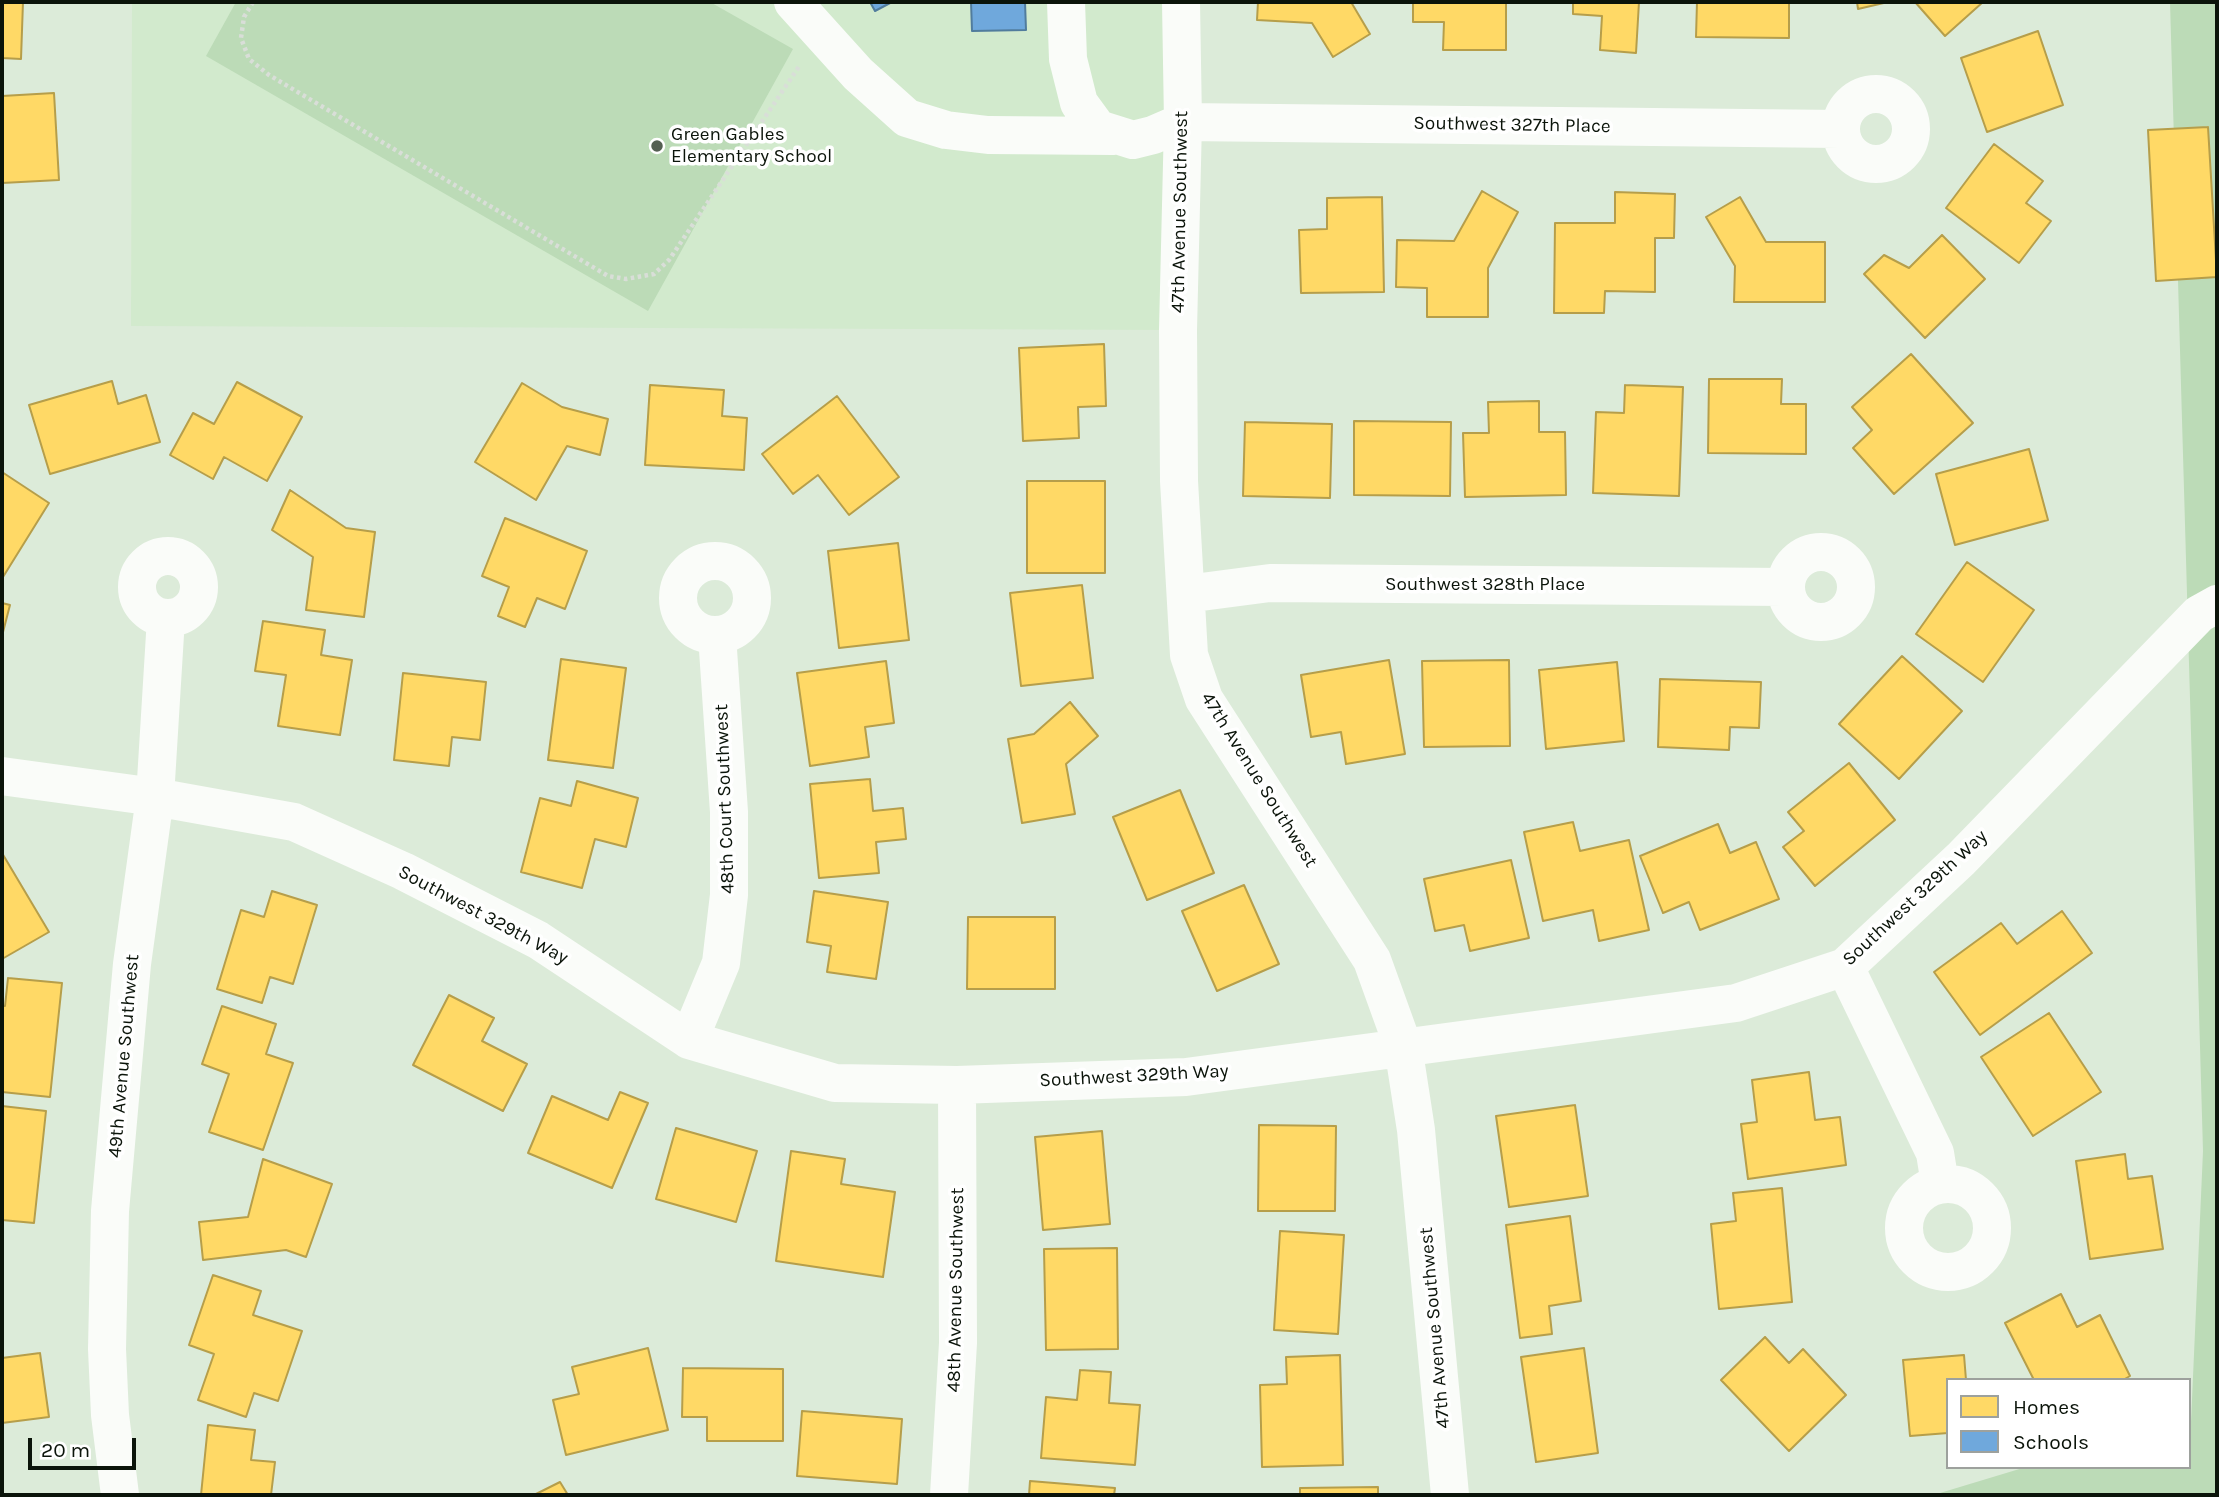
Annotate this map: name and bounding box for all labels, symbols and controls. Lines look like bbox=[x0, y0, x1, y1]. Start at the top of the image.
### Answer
street label: 47th Avenue Southwest bbox=[1167, 111, 1193, 313]
street label: Southwest 327th Place bbox=[1413, 112, 1611, 138]
place label: Green Gables Elementary School bbox=[671, 124, 832, 168]
marker: Green Gables Elementary School bbox=[649, 138, 665, 154]
street label: Southwest 328th Place bbox=[1385, 574, 1585, 596]
street label: 47th Avenue Southwest bbox=[1196, 688, 1322, 872]
street label: 48th Court Southwest bbox=[710, 704, 740, 894]
street label: Southwest 329th Way bbox=[1838, 825, 1992, 971]
street label: Southwest 329th Way bbox=[394, 861, 572, 969]
street label: 49th Avenue Southwest bbox=[104, 953, 144, 1159]
street label: Southwest 329th Way bbox=[1039, 1060, 1229, 1092]
street label: 48th Avenue Southwest bbox=[943, 1187, 969, 1393]
street label: 47th Avenue Southwest bbox=[1415, 1226, 1455, 1430]
legend bbox=[1946, 1378, 2191, 1469]
text: Homes bbox=[2013, 1395, 2080, 1419]
scale bar bbox=[32, 1424, 140, 1468]
text: Schools bbox=[2013, 1430, 2089, 1454]
text: 20 m bbox=[41, 1438, 90, 1462]

